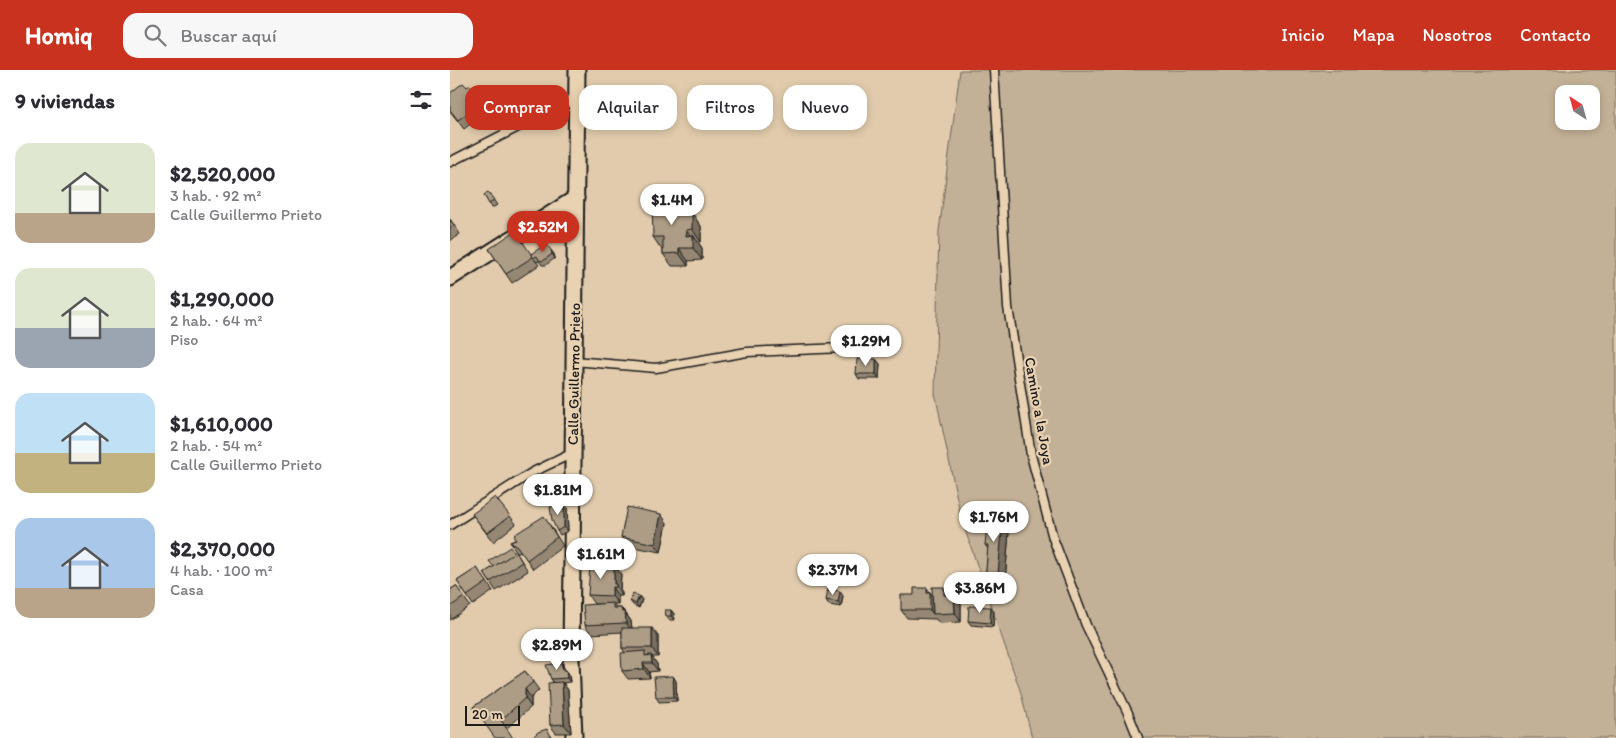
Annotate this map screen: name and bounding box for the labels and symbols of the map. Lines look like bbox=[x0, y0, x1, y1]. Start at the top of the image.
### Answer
north arrow bbox=[1555, 85, 1600, 130]
pin: $1.4M bbox=[637, 184, 707, 226]
pin: $2.52M bbox=[502, 210, 584, 253]
street label: Calle Guillermo Prieto bbox=[564, 303, 584, 445]
pin: $1.29M bbox=[825, 324, 907, 367]
street label: Camino a la Joya bbox=[1021, 356, 1057, 466]
pin: $1.81M bbox=[517, 474, 599, 516]
pin: $1.76M bbox=[953, 500, 1035, 543]
pin: $1.61M bbox=[560, 538, 642, 580]
pin: $2.37M bbox=[792, 554, 874, 596]
pin: $3.86M bbox=[939, 572, 1021, 614]
pin: $2.89M bbox=[516, 628, 598, 671]
scale bar bbox=[465, 703, 520, 726]

